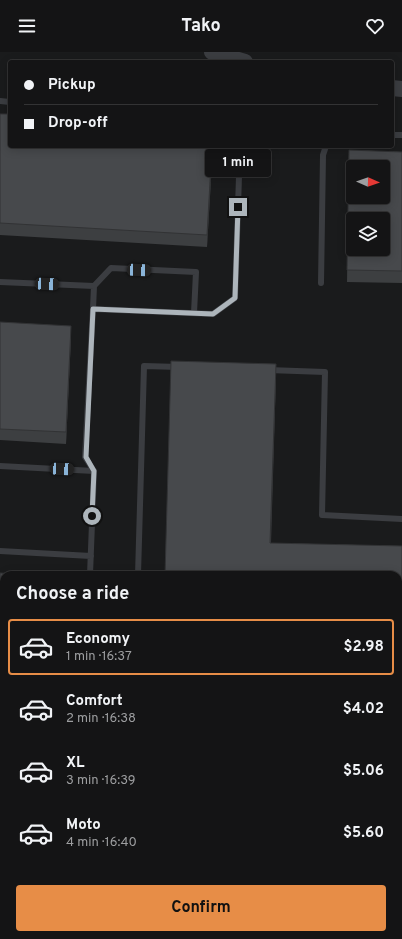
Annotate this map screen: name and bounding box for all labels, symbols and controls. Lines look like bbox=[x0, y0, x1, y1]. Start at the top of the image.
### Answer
icon: menu bbox=[16, 15, 38, 37]
text: Tako bbox=[181, 15, 221, 38]
icon: heart bbox=[364, 15, 386, 37]
text: Pickup bbox=[48, 76, 96, 95]
text: Drop-off bbox=[48, 114, 108, 133]
callout: 1 min bbox=[205, 149, 271, 177]
text: 1 min bbox=[222, 155, 254, 171]
north arrow bbox=[346, 160, 390, 204]
map controls bbox=[346, 160, 390, 256]
route end bbox=[229, 198, 247, 216]
button: layers bbox=[346, 212, 390, 256]
car bbox=[127, 264, 151, 276]
car bbox=[35, 277, 59, 291]
car bbox=[50, 462, 74, 476]
route start bbox=[83, 507, 101, 525]
text: Choose a ride bbox=[16, 583, 129, 606]
icon: car bbox=[18, 629, 54, 665]
text: Economy bbox=[66, 630, 130, 649]
text: $2.98 bbox=[343, 638, 384, 657]
text: 1 min · 16:37 bbox=[66, 649, 132, 665]
icon: car bbox=[18, 691, 54, 727]
text: Comfort bbox=[66, 692, 123, 711]
text: $4.02 bbox=[343, 700, 384, 719]
text: 2 min · 16:38 bbox=[66, 711, 136, 727]
icon: car bbox=[18, 753, 54, 789]
text: XL bbox=[66, 754, 84, 773]
text: $5.06 bbox=[343, 762, 384, 781]
text: 3 min · 16:39 bbox=[66, 773, 136, 789]
icon: car bbox=[18, 815, 54, 851]
text: Moto bbox=[66, 816, 101, 835]
text: $5.60 bbox=[343, 824, 384, 843]
text: 4 min · 16:40 bbox=[66, 835, 137, 851]
button: Confirm bbox=[16, 885, 386, 931]

